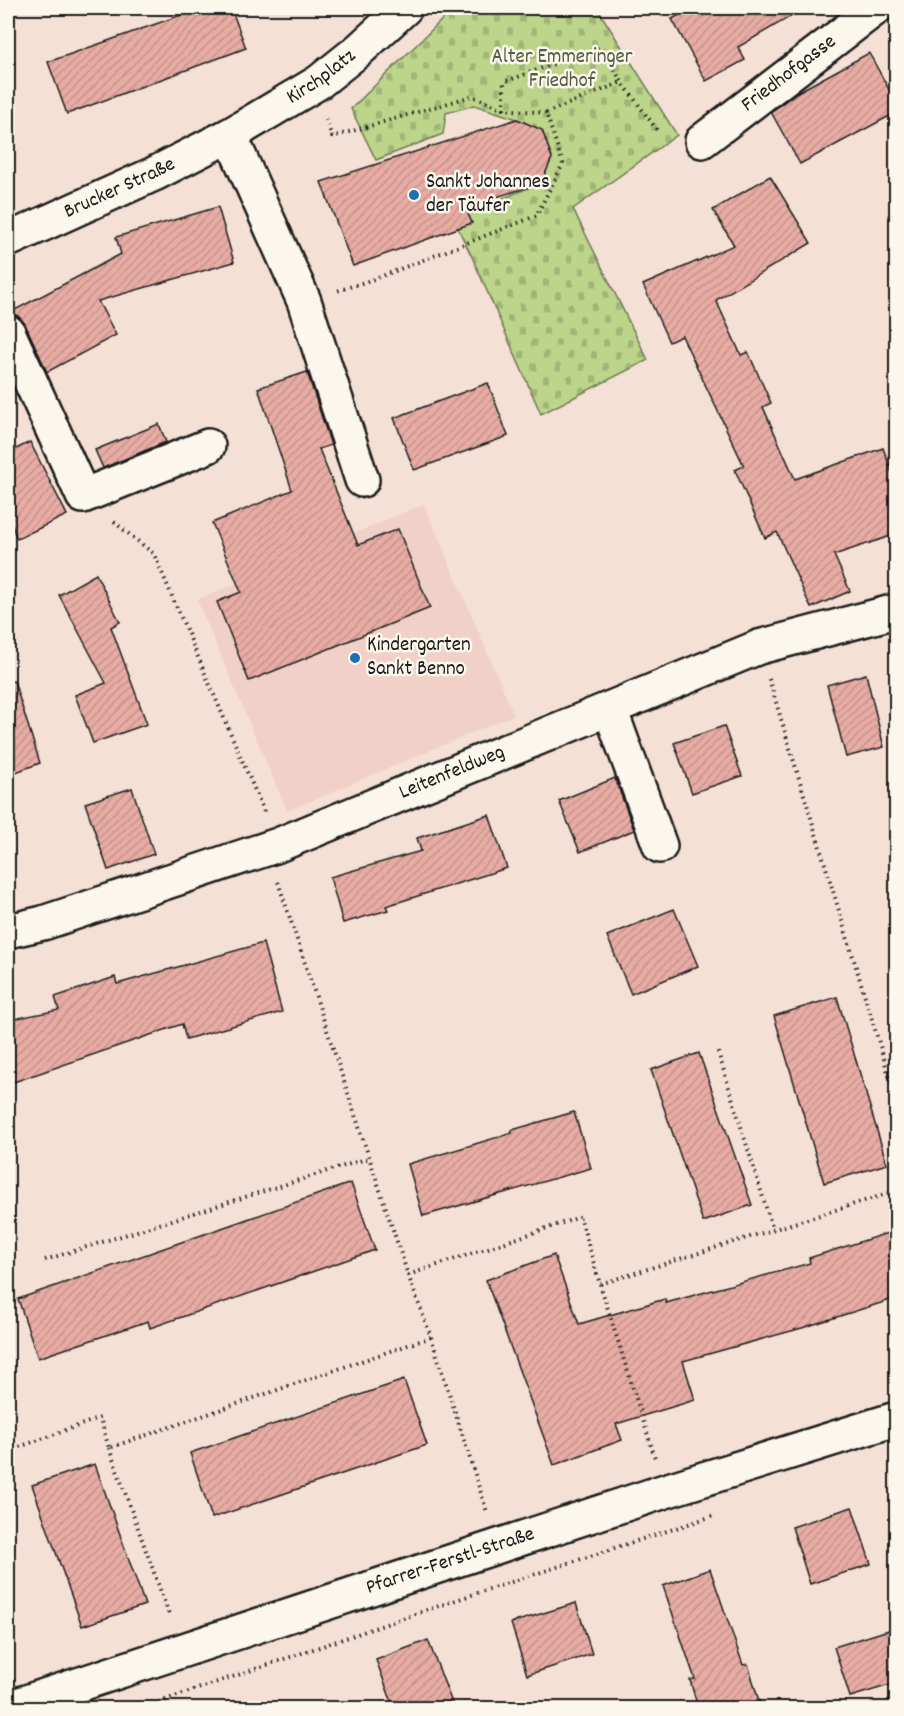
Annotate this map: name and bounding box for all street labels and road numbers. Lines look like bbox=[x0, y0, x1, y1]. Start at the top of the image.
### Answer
street label: Friedhofgasse bbox=[736, 28, 843, 120]
street label: Kirchplatz bbox=[281, 42, 363, 113]
street label: Brucker Straße bbox=[59, 150, 181, 228]
street label: Leitenfeldweg bbox=[395, 738, 510, 808]
street label: Pfarrer-Ferstl-Straße bbox=[362, 1520, 539, 1604]

